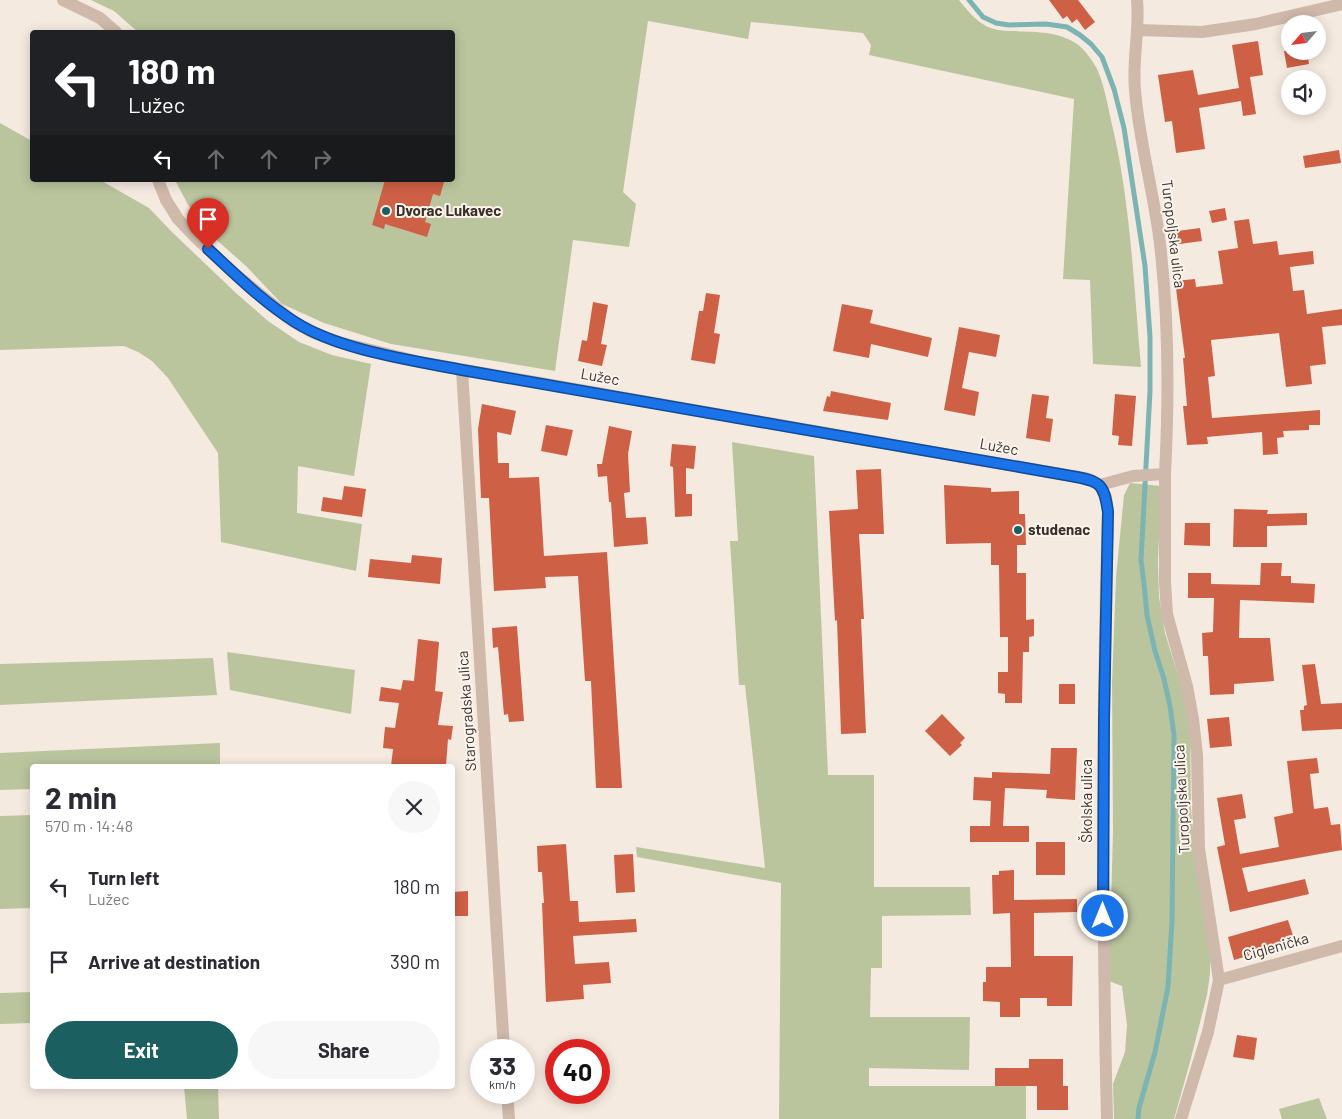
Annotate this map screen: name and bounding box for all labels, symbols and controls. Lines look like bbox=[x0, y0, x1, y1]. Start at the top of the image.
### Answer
north arrow bbox=[1281, 15, 1326, 60]
map controls bbox=[1281, 15, 1326, 115]
text: 180 m bbox=[128, 49, 216, 91]
icon: left bbox=[45, 50, 110, 115]
button: sound bbox=[1281, 70, 1326, 115]
text: Lužec bbox=[128, 91, 185, 117]
icon: left bbox=[149, 145, 177, 173]
icon: ahead bbox=[202, 145, 230, 173]
icon: ahead bbox=[255, 145, 283, 173]
icon: right bbox=[308, 145, 336, 173]
street label: Turopoljska ulica bbox=[1158, 179, 1190, 289]
pin bbox=[187, 198, 229, 249]
place label: Dvorac Lukavec bbox=[396, 201, 501, 219]
icon: arrive bbox=[194, 205, 222, 233]
marker: Dvorac Lukavec bbox=[380, 205, 392, 217]
street label: Lužec bbox=[579, 364, 621, 388]
street label: Lužec bbox=[978, 434, 1020, 458]
place label: studenac bbox=[1028, 520, 1090, 538]
marker: studenac bbox=[1012, 524, 1024, 536]
street label: Starogradska ulica bbox=[453, 650, 479, 772]
street label: Turopoljska ulica bbox=[1169, 744, 1193, 854]
street label: Školska ulica bbox=[1077, 759, 1095, 843]
text: 2 min bbox=[45, 779, 117, 815]
button: close bbox=[388, 781, 440, 833]
text: 570 m · 14:48 bbox=[45, 816, 133, 835]
text: Turn left bbox=[88, 866, 159, 889]
icon: left bbox=[45, 873, 73, 901]
text: 180 m bbox=[393, 875, 440, 898]
text: Lužec bbox=[88, 889, 130, 908]
position arrow bbox=[1076, 889, 1128, 941]
street label: Ciglenička bbox=[1241, 928, 1310, 964]
icon: arrive bbox=[45, 948, 73, 976]
text: Arrive at destination bbox=[88, 950, 260, 973]
text: 390 m bbox=[390, 950, 440, 973]
button: Exit bbox=[45, 1021, 238, 1079]
button: Share bbox=[248, 1021, 440, 1079]
speed limit sign: 40 bbox=[545, 1039, 610, 1104]
text: 33 bbox=[489, 1050, 516, 1080]
text: km/h bbox=[489, 1077, 516, 1091]

